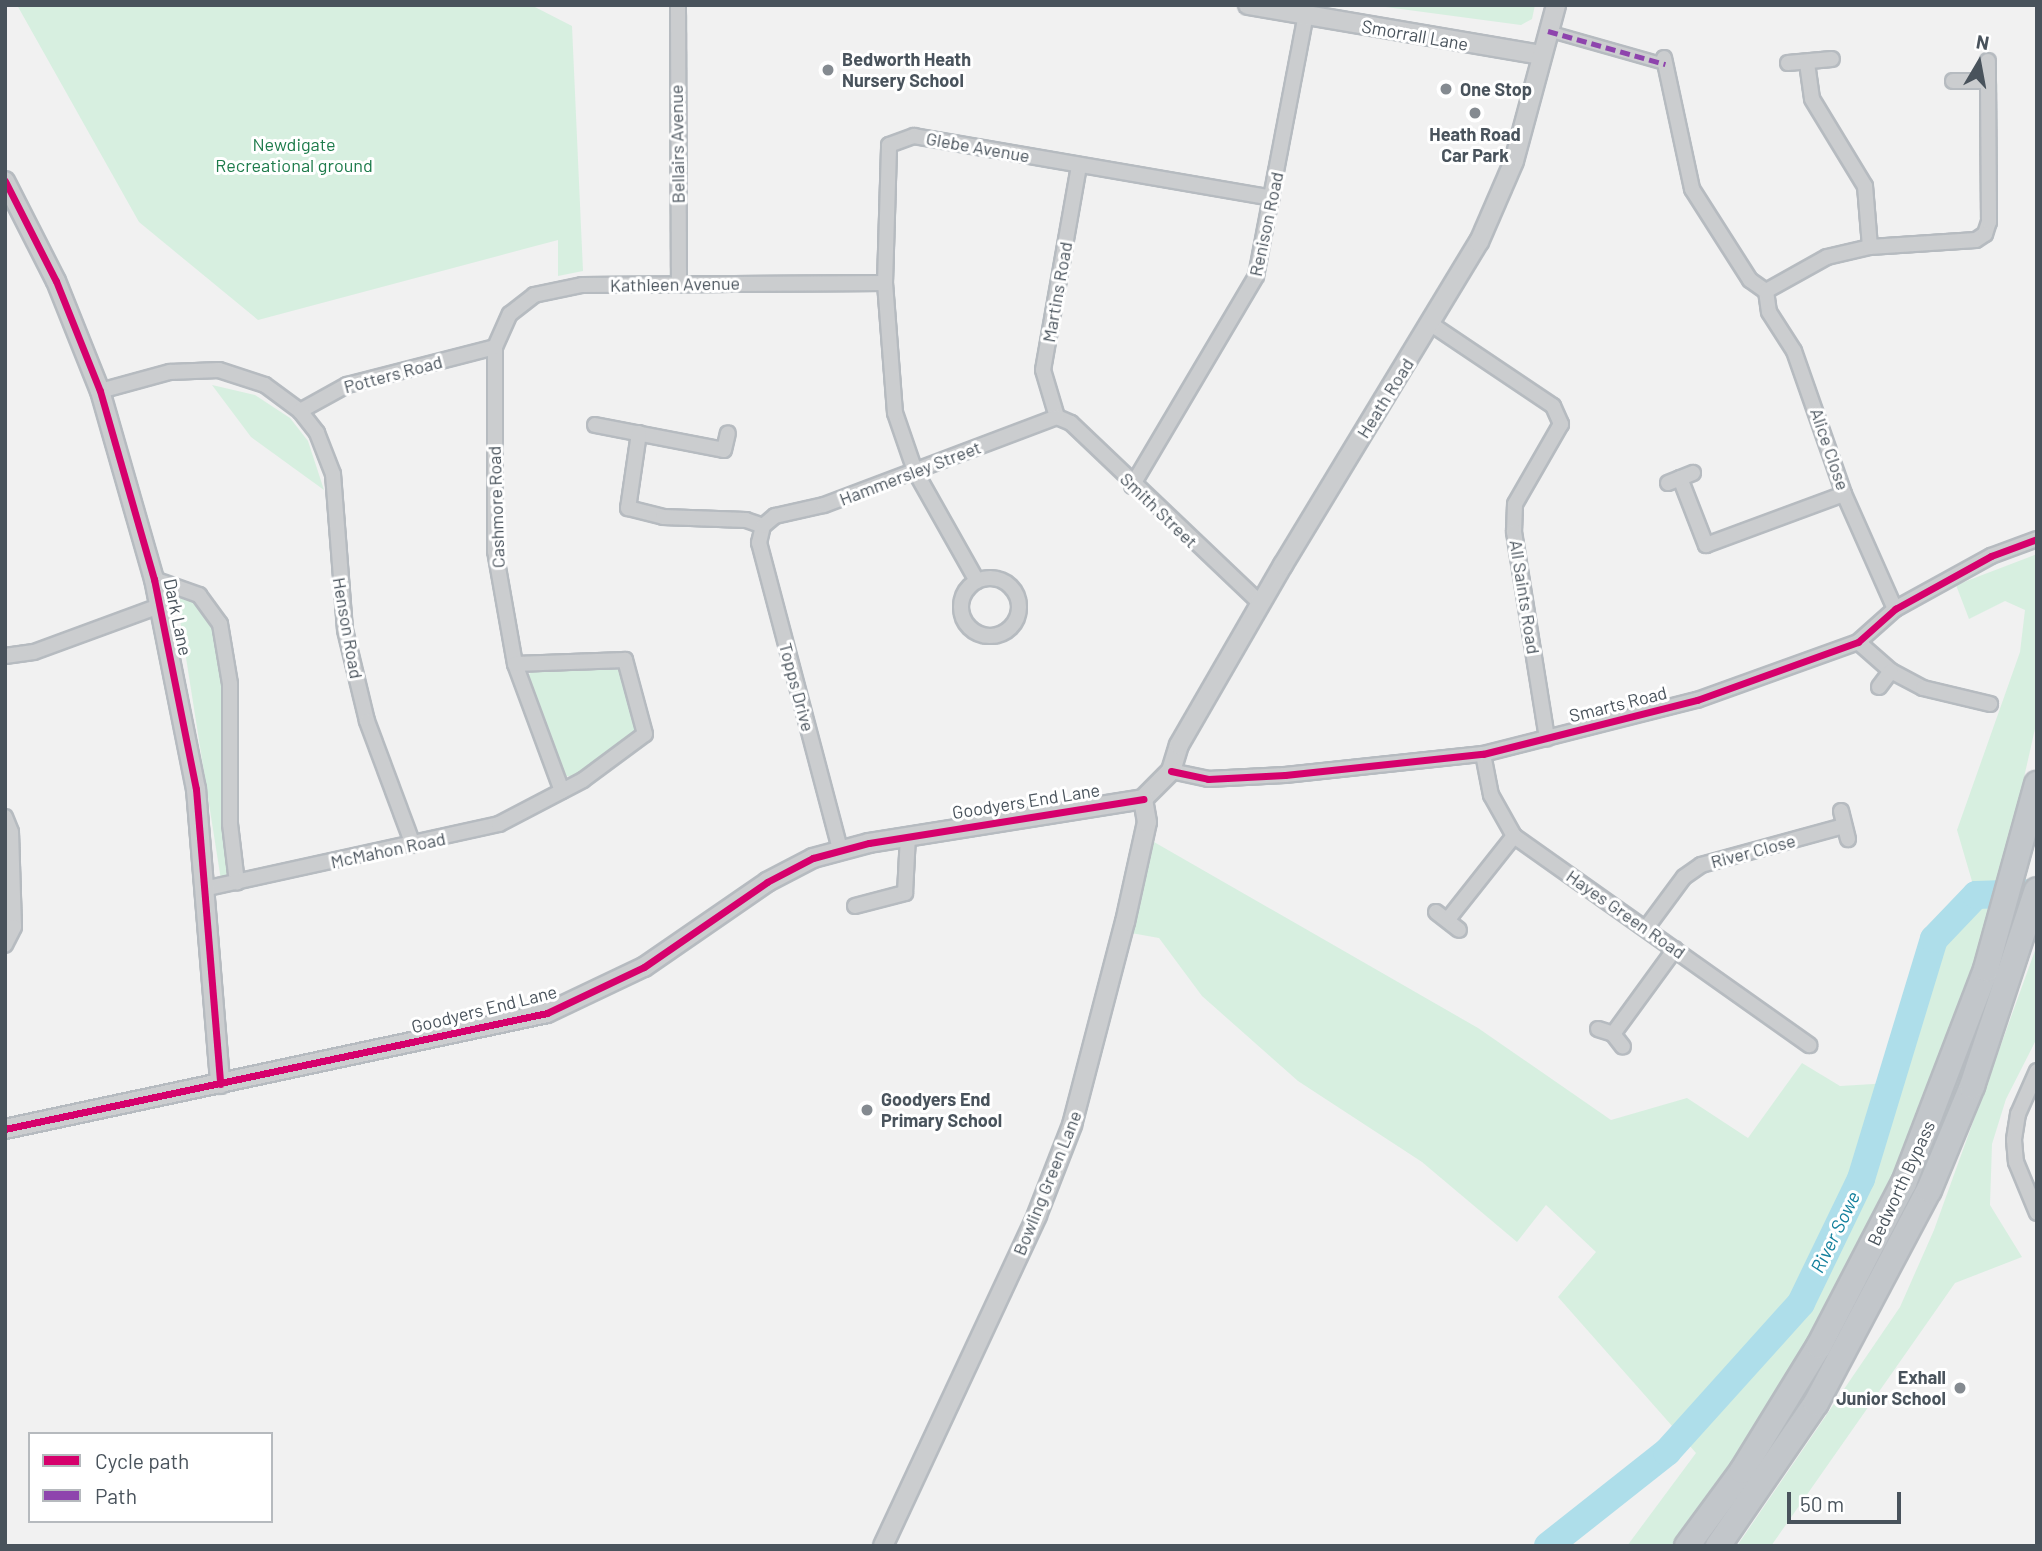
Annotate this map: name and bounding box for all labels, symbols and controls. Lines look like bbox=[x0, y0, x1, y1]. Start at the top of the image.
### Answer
street label: Smorrall Lane bbox=[1360, 15, 1470, 55]
north arrow bbox=[1944, 28, 2014, 98]
text: N bbox=[1975, 29, 1991, 54]
place label: Bedworth Heath Nursery School bbox=[842, 49, 971, 92]
marker: Bedworth Heath Nursery School bbox=[820, 62, 836, 78]
place label: One Stop bbox=[1460, 78, 1532, 100]
marker: One Stop bbox=[1438, 81, 1454, 97]
street label: Bellairs Avenue bbox=[665, 84, 689, 204]
marker: Heath Road Car Park bbox=[1467, 105, 1483, 121]
place label: Heath Road Car Park bbox=[1429, 124, 1521, 166]
street label: Glebe Avenue bbox=[924, 127, 1032, 167]
park label: Newdigate Recreational ground bbox=[215, 134, 373, 176]
street label: Renison Road bbox=[1244, 170, 1288, 278]
street label: Martins Road bbox=[1038, 240, 1076, 344]
street label: Kathleen Avenue bbox=[610, 272, 740, 296]
street label: Potters Road bbox=[341, 350, 445, 398]
street label: Heath Road bbox=[1352, 354, 1418, 442]
street label: Alice Close bbox=[1806, 405, 1854, 493]
street label: Hammersley Street bbox=[836, 436, 984, 510]
street label: Cashmore Road bbox=[483, 445, 509, 569]
street label: Smith Street bbox=[1116, 468, 1202, 552]
street label: All Saints Road bbox=[1505, 538, 1545, 656]
street label: Henson Road bbox=[328, 576, 368, 680]
street label: Dark Lane bbox=[159, 577, 197, 657]
street label: Topps Drive bbox=[775, 640, 819, 734]
street label: Smarts Road bbox=[1567, 681, 1669, 727]
street label: Goodyers End Lane bbox=[951, 779, 1101, 823]
street label: McMahon Road bbox=[329, 827, 447, 873]
street label: River Close bbox=[1708, 829, 1798, 873]
street label: Hayes Green Road bbox=[1562, 865, 1690, 963]
street label: Goodyers End Lane bbox=[409, 980, 559, 1038]
place label: Goodyers End Primary School bbox=[881, 1089, 1002, 1132]
marker: Goodyers End Primary School bbox=[859, 1102, 875, 1118]
street label: Bowling Green Lane bbox=[1008, 1108, 1086, 1258]
street label: Bedworth Bypass bbox=[1863, 1117, 1939, 1249]
water label: River Sowe bbox=[1805, 1188, 1865, 1276]
place label: Exhall Junior School bbox=[1836, 1367, 1946, 1410]
marker: Exhall Junior School bbox=[1952, 1380, 1968, 1396]
legend bbox=[28, 1432, 273, 1523]
text: Cycle path bbox=[95, 1448, 189, 1473]
scale bar bbox=[1790, 1478, 1904, 1522]
text: Path bbox=[95, 1483, 137, 1508]
text: 50 m bbox=[1800, 1491, 1844, 1516]

